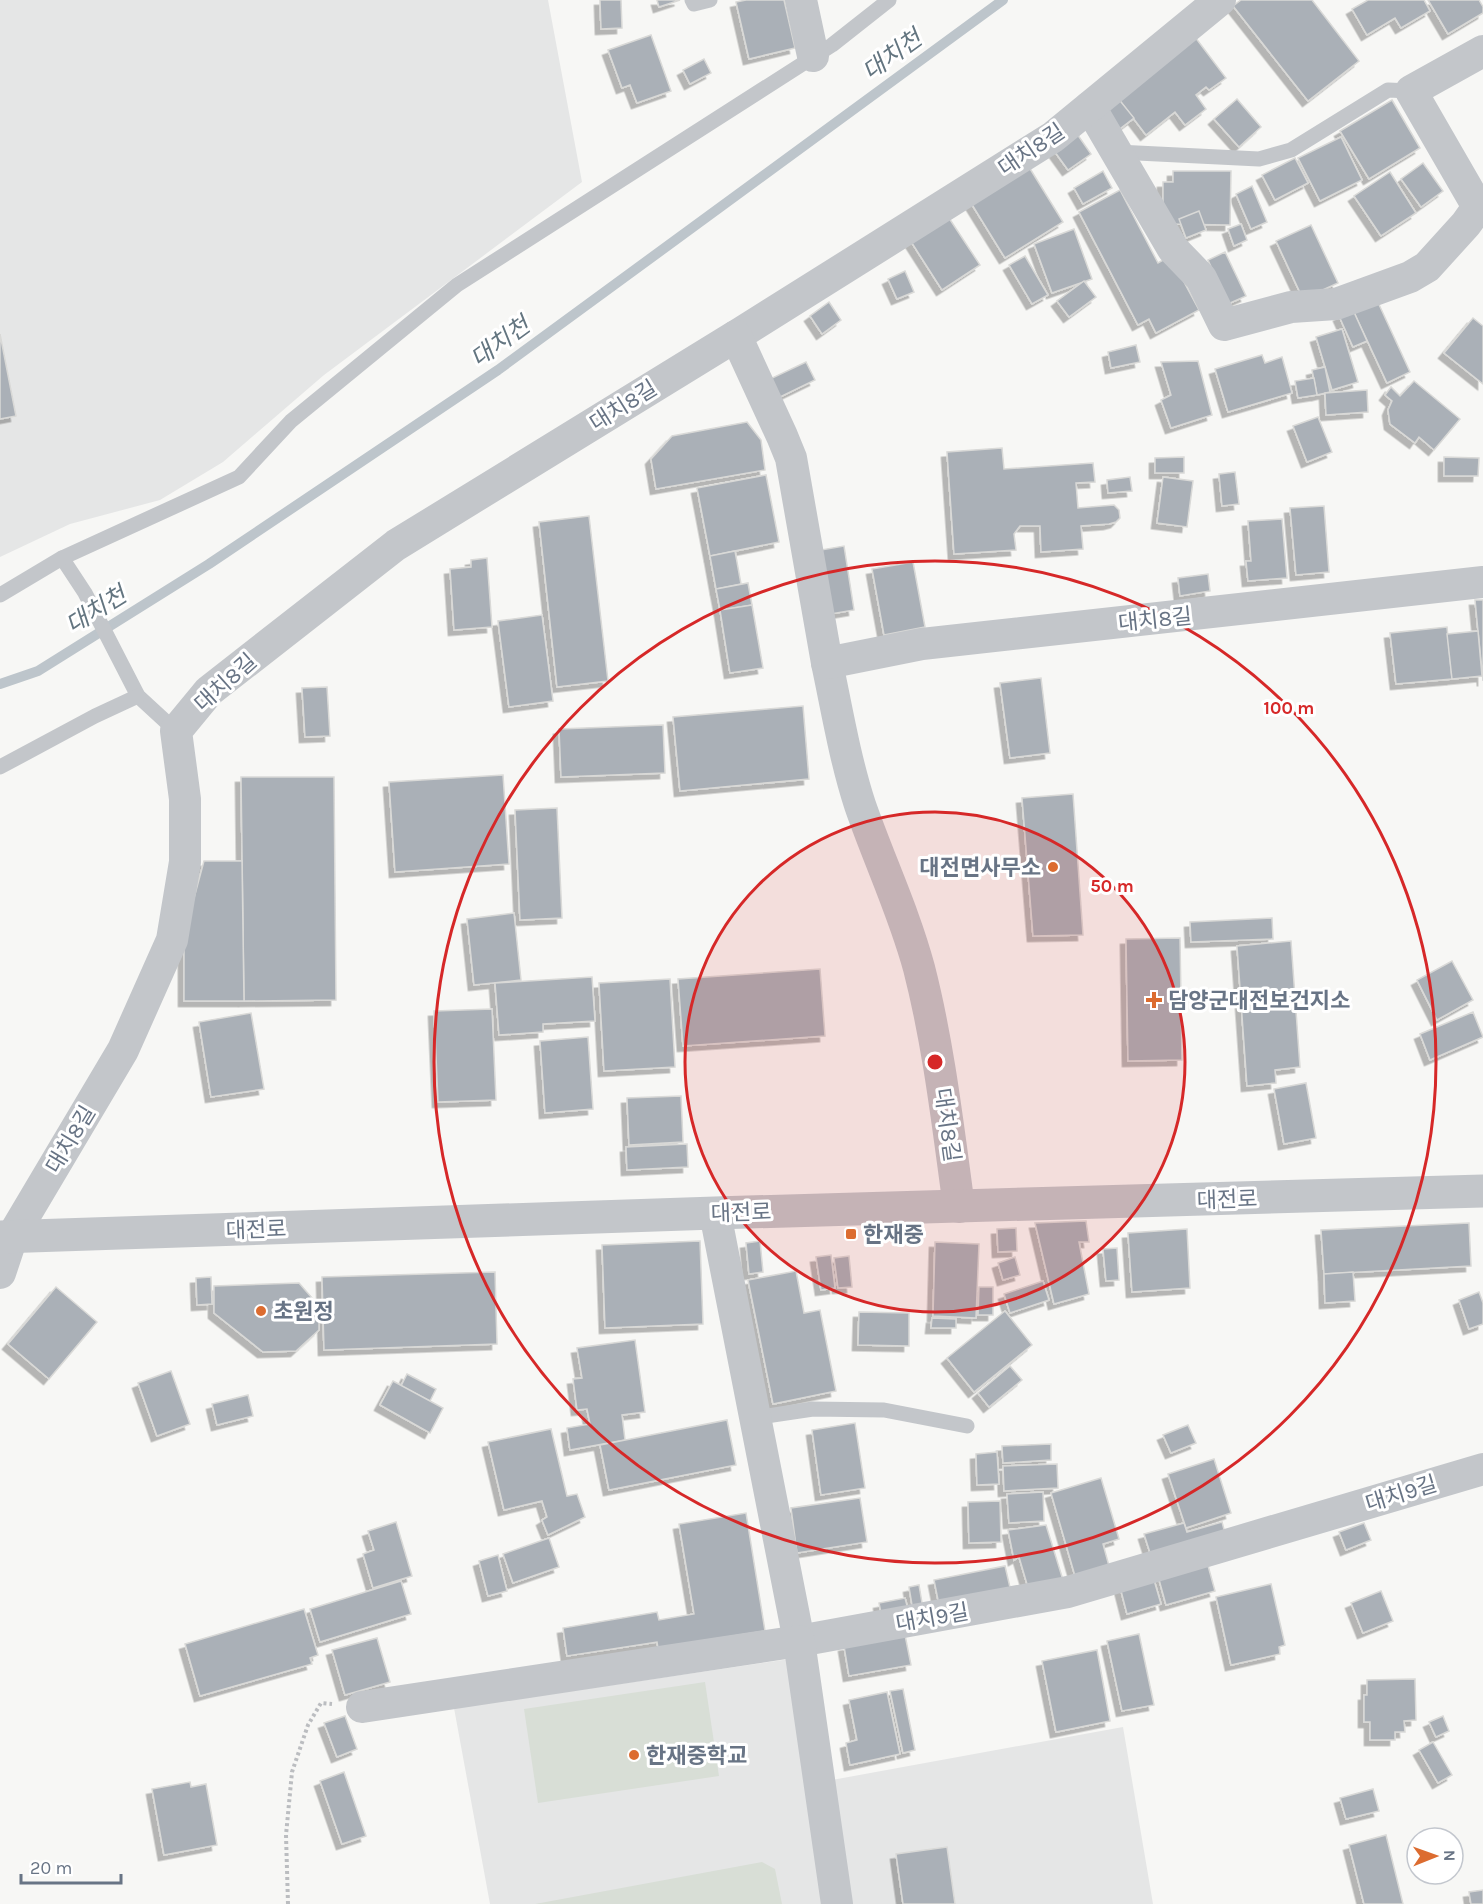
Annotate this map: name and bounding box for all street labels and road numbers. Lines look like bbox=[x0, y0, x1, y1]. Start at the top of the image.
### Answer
street label: 대치8길 bbox=[994, 118, 1070, 181]
street label: 대치8길 bbox=[585, 375, 662, 437]
street label: 대치8길 bbox=[1117, 603, 1193, 637]
street label: 대치8길 bbox=[189, 648, 262, 717]
street label: 대치8길 bbox=[929, 1087, 965, 1164]
street label: 대치8길 bbox=[41, 1101, 101, 1178]
street label: 대전로 bbox=[1196, 1186, 1258, 1214]
street label: 대전로 bbox=[710, 1199, 772, 1227]
street label: 대전로 bbox=[225, 1216, 287, 1244]
street label: 대치9길 bbox=[1362, 1471, 1440, 1517]
street label: 대치9길 bbox=[894, 1599, 971, 1637]

